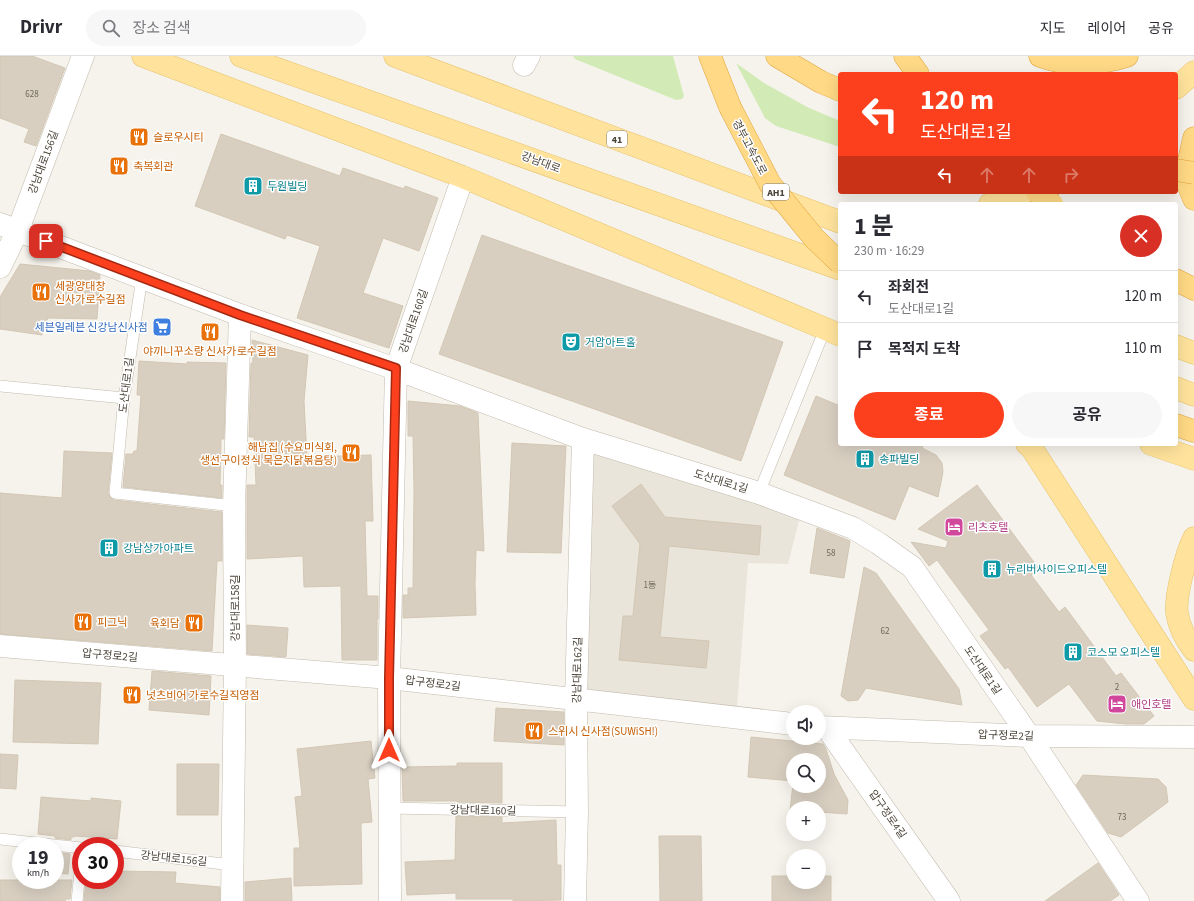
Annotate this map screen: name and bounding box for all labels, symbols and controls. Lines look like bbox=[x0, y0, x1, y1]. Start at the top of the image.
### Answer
search box bbox=[86, 10, 366, 46]
text: Drivr bbox=[20, 14, 62, 41]
icon: search bbox=[100, 17, 122, 39]
text: 장소 검색 bbox=[132, 18, 191, 39]
text: 지도 bbox=[1040, 19, 1066, 39]
text: 레이어 bbox=[1088, 19, 1126, 39]
text: 공유 bbox=[1148, 19, 1174, 39]
text: 120 m bbox=[920, 80, 994, 120]
house number: 628 bbox=[25, 88, 39, 101]
icon: left bbox=[854, 88, 906, 140]
street label: 경부고속도로 bbox=[729, 117, 770, 178]
text: 도산대로1길 bbox=[920, 120, 1012, 145]
restaurant icon: 슬로우시티 bbox=[128, 126, 150, 148]
street label: 강남대로156길 bbox=[25, 128, 62, 196]
place label: 슬로우시티 bbox=[153, 130, 204, 145]
road number: 41 bbox=[607, 131, 627, 147]
street label: 강남대로 bbox=[519, 148, 562, 176]
restaurant icon: 축복회관 bbox=[108, 155, 130, 177]
place label: 축복회관 bbox=[133, 159, 173, 174]
icon: left bbox=[934, 164, 956, 186]
icon: ahead bbox=[976, 164, 998, 186]
icon: ahead bbox=[1018, 164, 1040, 186]
icon: right bbox=[1060, 164, 1082, 186]
building icon: 두원빌딩 bbox=[242, 175, 264, 197]
place label: 두원빌딩 bbox=[267, 179, 307, 194]
road number: AH1 bbox=[763, 184, 789, 200]
text: 1 분 bbox=[854, 209, 894, 244]
button: close bbox=[1120, 215, 1162, 257]
pin bbox=[29, 224, 63, 258]
icon: arrive bbox=[35, 230, 57, 252]
text: 230 m · 16:29 bbox=[854, 242, 924, 260]
text: 좌회전 bbox=[888, 277, 929, 298]
place label: 세광양대창 신사가로수길점 bbox=[55, 279, 126, 307]
restaurant icon: 세광양대창 신사가로수길점 bbox=[30, 281, 52, 303]
icon: left bbox=[854, 286, 876, 308]
text: 120 m bbox=[1124, 286, 1162, 307]
street label: 강남대로160길 bbox=[395, 287, 431, 355]
text: 도산대로1길 bbox=[888, 300, 954, 318]
supermarket icon: 세븐일레븐 신강남신사점 bbox=[151, 316, 173, 338]
place label: 세븐일레븐 신강남신사점 bbox=[34, 320, 148, 335]
restaurant icon: 야끼니꾸소량 신사가로수길점 bbox=[199, 321, 221, 343]
theatre icon: 거암아트홀 bbox=[560, 331, 582, 353]
place label: 거암아트홀 bbox=[585, 335, 636, 350]
icon: arrive bbox=[854, 338, 876, 360]
text: 110 m bbox=[1124, 338, 1162, 359]
text: 목적지 도착 bbox=[888, 339, 960, 360]
place label: 야끼니꾸소량 신사가로수길점 bbox=[143, 344, 277, 359]
street label: 도산대로1길 bbox=[116, 356, 137, 414]
button: 종료 bbox=[854, 392, 1004, 438]
button: 공유 bbox=[1012, 392, 1162, 438]
place label: 해남집 (수요미식회, 생선구이정식 묵은지닭볶음탕) bbox=[200, 440, 337, 468]
restaurant icon: 해남집 (수요미식회, 생선구이정식 묵은지닭볶음탕) bbox=[340, 442, 362, 464]
building icon: 송파빌딩 bbox=[854, 448, 876, 470]
place label: 송파빌딩 bbox=[879, 452, 919, 467]
street label: 도산대로1길 bbox=[692, 466, 750, 497]
hotel icon: 리츠호텔 bbox=[943, 516, 965, 538]
place label: 리츠호텔 bbox=[968, 520, 1008, 535]
building icon: 강남상가아파트 bbox=[98, 537, 120, 559]
place label: 강남상가아파트 bbox=[123, 541, 194, 556]
house number: 58 bbox=[827, 547, 836, 560]
building icon: 뉴리버사이드오피스텔 bbox=[981, 558, 1003, 580]
place label: 뉴리버사이드오피스텔 bbox=[1006, 562, 1107, 577]
street label: 강남대로158길 bbox=[228, 574, 243, 642]
house number: 1동 bbox=[644, 579, 656, 592]
restaurant icon: 피그닉 bbox=[72, 611, 94, 633]
restaurant icon: 육회담 bbox=[183, 612, 205, 634]
place label: 피그닉 bbox=[97, 615, 127, 630]
place label: 육회담 bbox=[150, 616, 180, 631]
house number: 62 bbox=[881, 625, 890, 638]
street label: 강남대로162길 bbox=[569, 636, 586, 704]
building icon: 코스모 오피스텔 bbox=[1062, 641, 1084, 663]
street label: 도산대로1길 bbox=[960, 643, 1005, 698]
place label: 코스모 오피스텔 bbox=[1087, 645, 1160, 660]
street label: 압구정로2길 bbox=[81, 646, 139, 665]
street label: 압구정로2길 bbox=[404, 673, 462, 694]
house number: 2 bbox=[1115, 681, 1120, 694]
restaurant icon: 넛츠비어 가로수길직영점 bbox=[121, 684, 143, 706]
place label: 넛츠비어 가로수길직영점 bbox=[146, 688, 260, 703]
hotel icon: 애인호텔 bbox=[1106, 693, 1128, 715]
place label: 애인호텔 bbox=[1131, 697, 1171, 712]
map controls bbox=[786, 705, 826, 889]
button: sound bbox=[786, 705, 826, 745]
restaurant icon: 스위시 신사점(SUWiSH!) bbox=[523, 720, 545, 742]
place label: 스위시 신사점(SUWiSH!) bbox=[548, 724, 658, 739]
street label: 압구정로2길 bbox=[978, 727, 1034, 744]
position arrow bbox=[368, 729, 410, 771]
button: search bbox=[786, 753, 826, 793]
street label: 압구정로4길 bbox=[865, 787, 910, 842]
button: + bbox=[786, 801, 826, 841]
street label: 강남대로160길 bbox=[449, 802, 517, 819]
house number: 73 bbox=[1118, 811, 1127, 824]
speed limit sign: 30 bbox=[72, 837, 124, 889]
text: 19 bbox=[27, 844, 49, 872]
street label: 강남대로156길 bbox=[140, 848, 208, 869]
button: − bbox=[786, 849, 826, 889]
text: km/h bbox=[27, 866, 49, 880]

